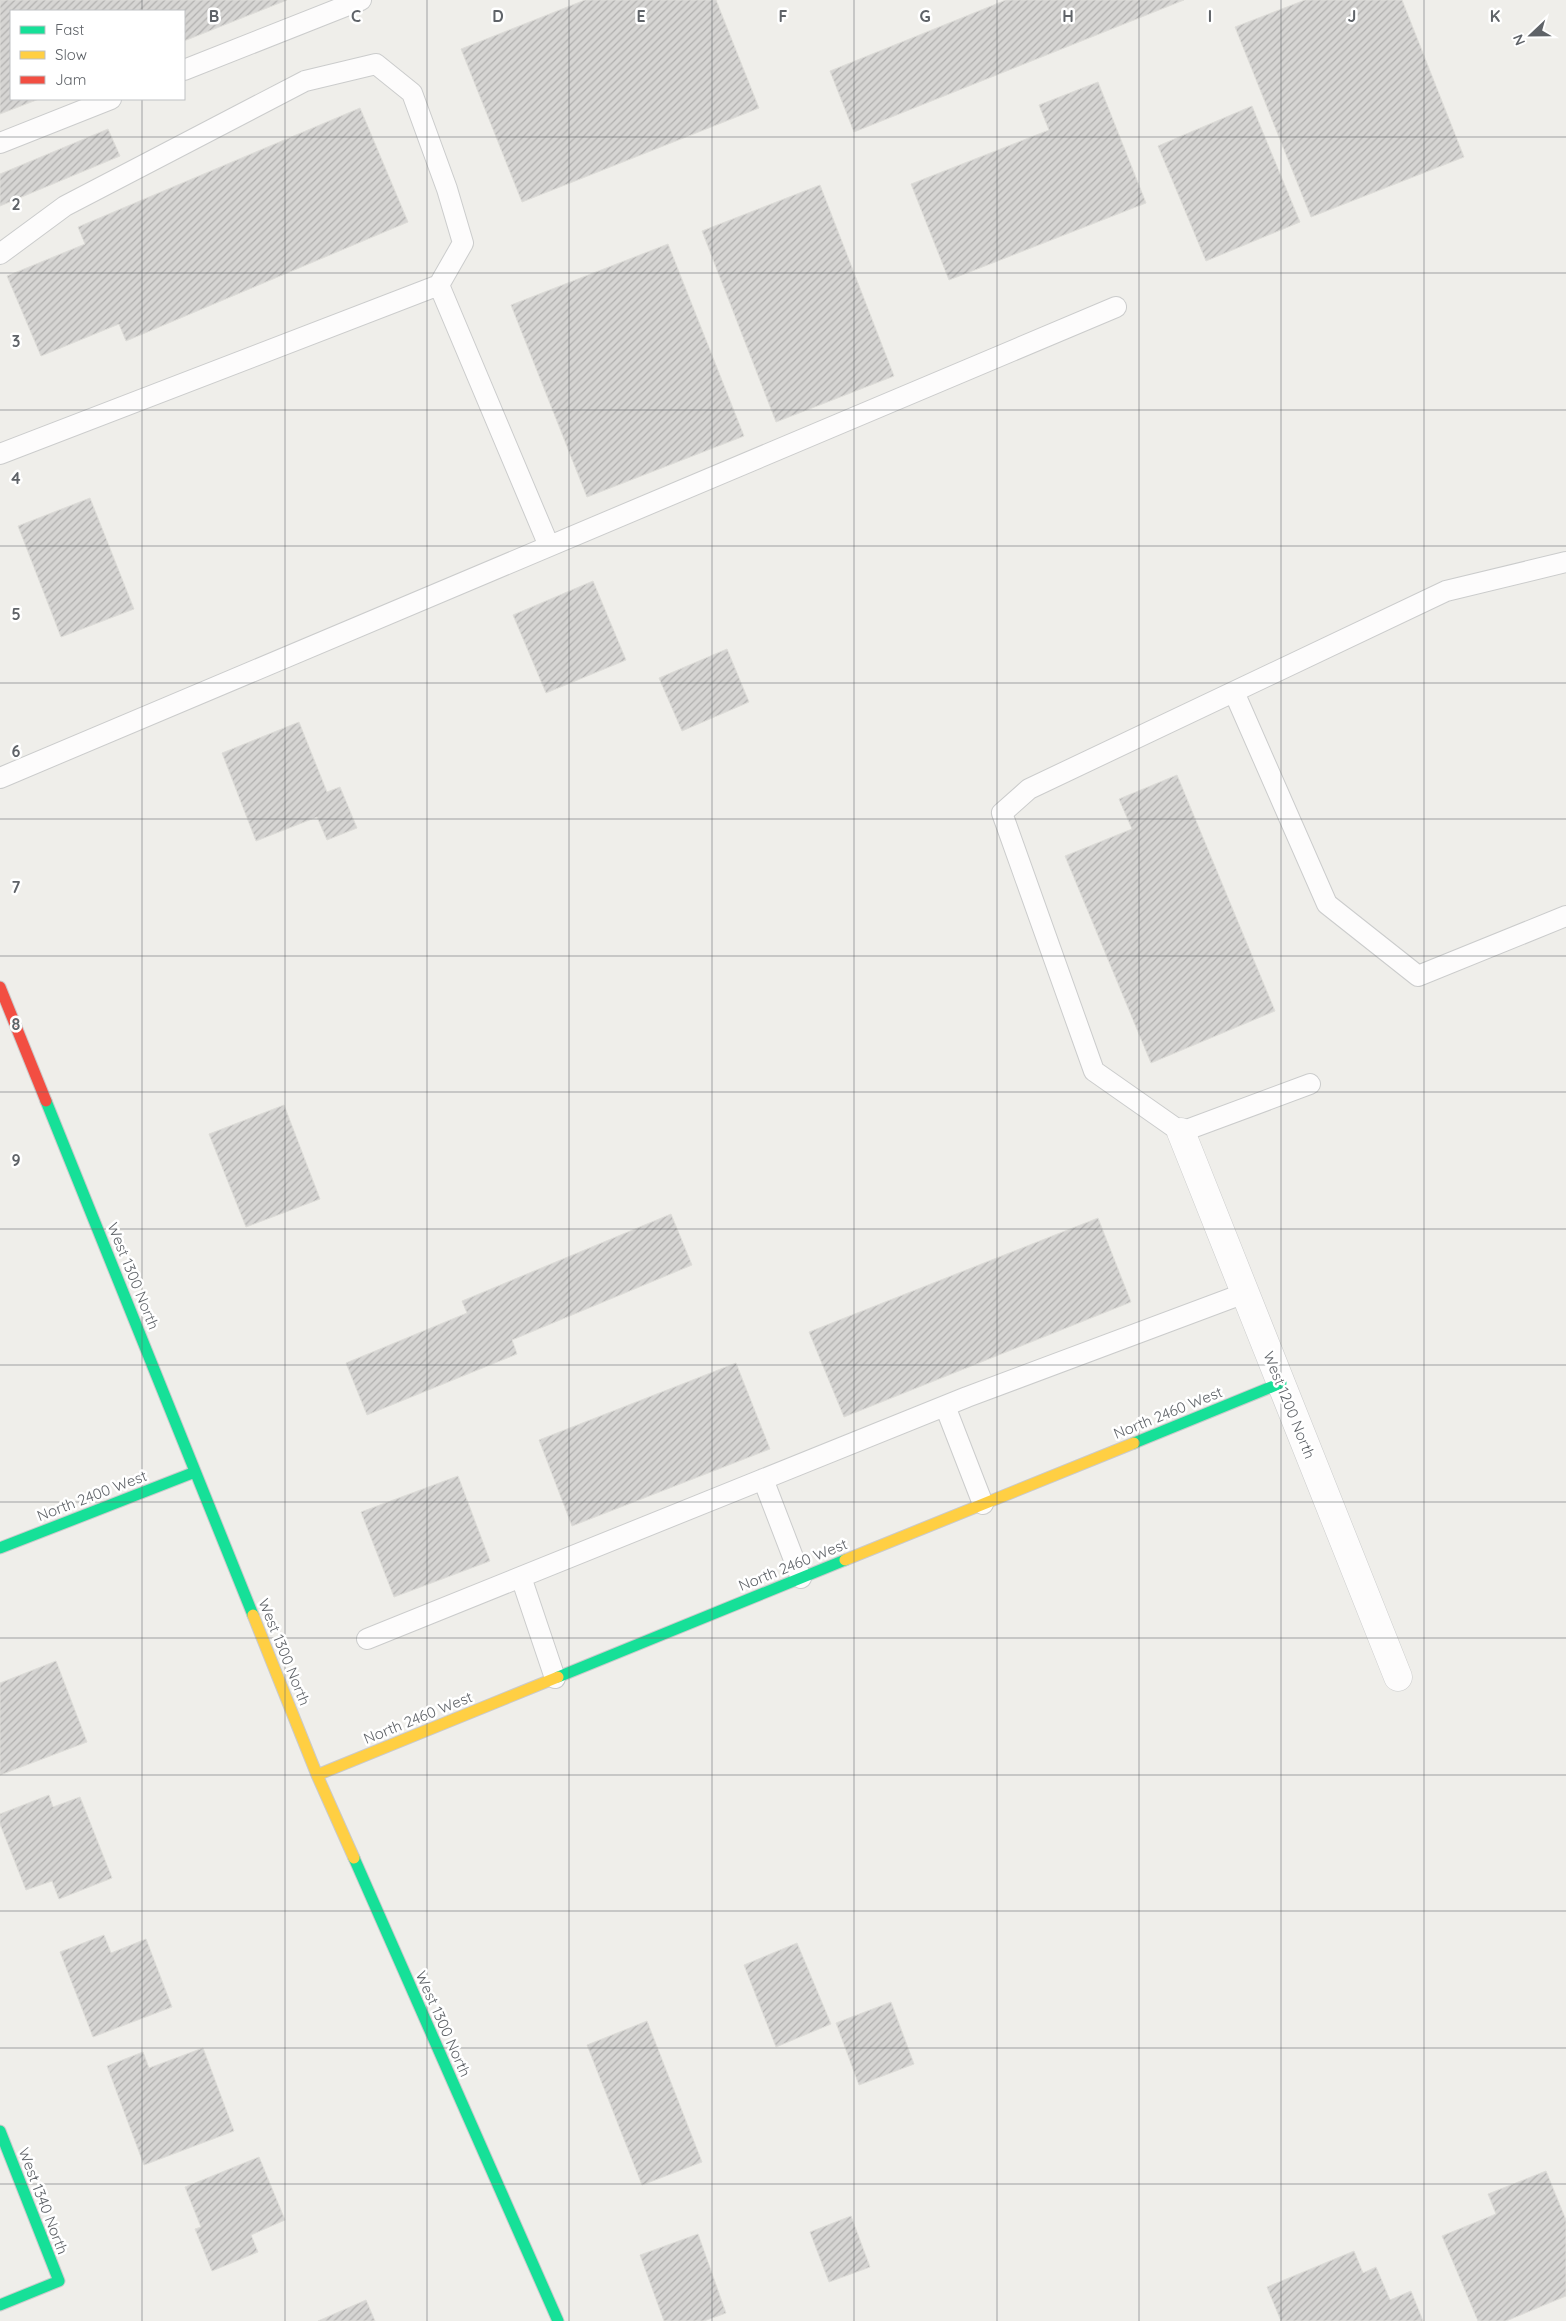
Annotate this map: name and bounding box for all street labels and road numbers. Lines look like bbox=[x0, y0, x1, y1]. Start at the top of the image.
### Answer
street label: West 1300 North bbox=[103, 1220, 164, 1332]
street label: West 1200 North bbox=[1259, 1348, 1320, 1461]
street label: North 2460 West bbox=[1111, 1382, 1225, 1443]
street label: North 2400 West bbox=[34, 1466, 149, 1525]
street label: North 2460 West bbox=[736, 1534, 850, 1595]
street label: West 1300 North bbox=[254, 1596, 315, 1708]
street label: North 2460 West bbox=[361, 1687, 475, 1748]
street label: West 1300 North bbox=[412, 1968, 475, 2080]
street label: West 1340 North bbox=[14, 2145, 73, 2257]

